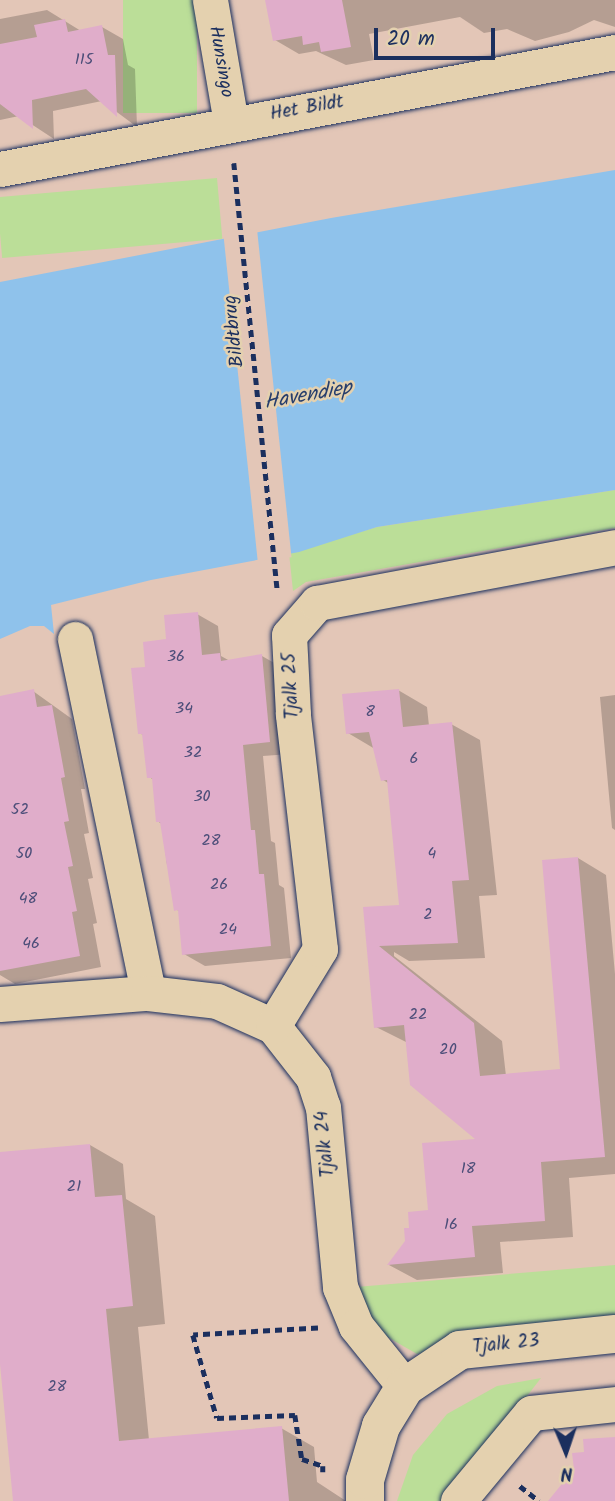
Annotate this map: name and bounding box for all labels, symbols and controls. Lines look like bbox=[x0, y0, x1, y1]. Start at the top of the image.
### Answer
scale bar bbox=[377, 14, 498, 58]
text: 20 m bbox=[387, 23, 435, 56]
street label: Hunsingo bbox=[202, 24, 238, 100]
house number: 115 bbox=[75, 50, 93, 70]
street label: Het Bildt bbox=[268, 91, 346, 127]
street label: Bildtbrug bbox=[220, 294, 250, 368]
water label: Havendiep bbox=[262, 376, 354, 416]
house number: 36 bbox=[167, 647, 185, 667]
street label: Tjalk 25 bbox=[279, 652, 305, 720]
house number: 34 bbox=[175, 699, 193, 719]
house number: 8 bbox=[365, 702, 375, 722]
house number: 32 bbox=[184, 743, 202, 763]
house number: 6 bbox=[410, 749, 418, 769]
house number: 30 bbox=[193, 787, 211, 807]
house number: 52 bbox=[11, 800, 29, 820]
house number: 28 bbox=[202, 831, 220, 851]
house number: 50 bbox=[16, 844, 32, 864]
house number: 4 bbox=[428, 844, 436, 864]
house number: 26 bbox=[210, 875, 228, 895]
house number: 48 bbox=[19, 889, 37, 909]
house number: 2 bbox=[423, 905, 433, 925]
house number: 24 bbox=[219, 920, 237, 940]
house number: 46 bbox=[22, 934, 40, 954]
house number: 22 bbox=[409, 1005, 427, 1025]
house number: 20 bbox=[439, 1040, 457, 1060]
street label: Tjalk 24 bbox=[311, 1110, 341, 1178]
house number: 18 bbox=[461, 1159, 475, 1179]
house number: 21 bbox=[67, 1177, 81, 1197]
house number: 16 bbox=[444, 1215, 458, 1235]
street label: Tjalk 23 bbox=[472, 1330, 540, 1360]
house number: 28 bbox=[48, 1377, 66, 1397]
north arrow bbox=[531, 1417, 601, 1487]
text: N bbox=[560, 1458, 573, 1488]

